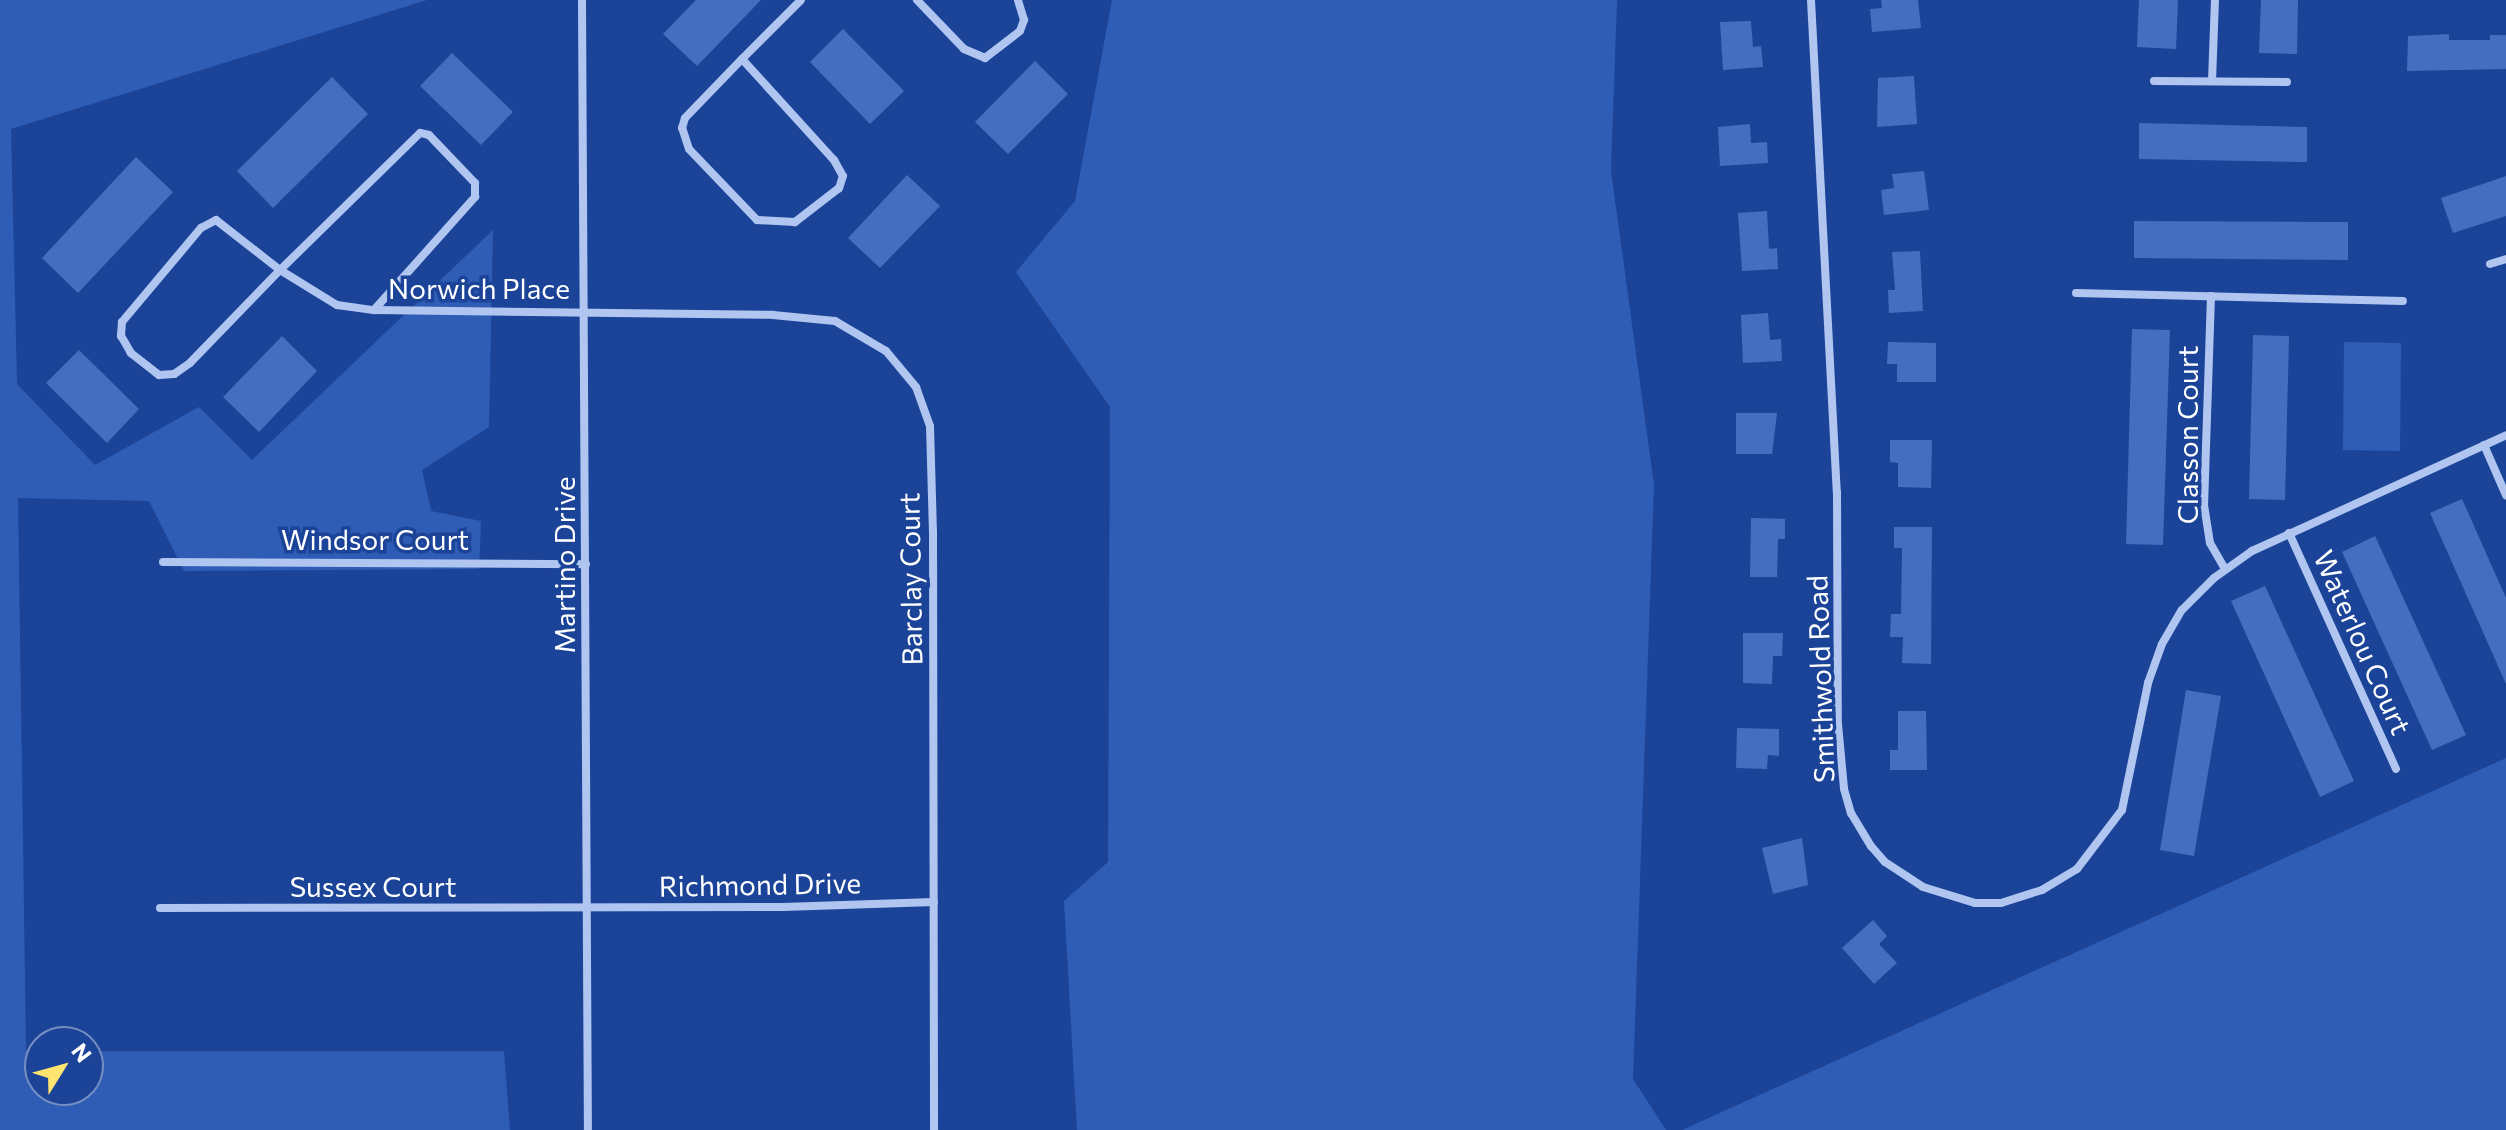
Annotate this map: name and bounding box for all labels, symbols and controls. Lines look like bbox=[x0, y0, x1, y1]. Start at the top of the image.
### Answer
street label: Norwich Place bbox=[388, 271, 570, 305]
street label: Classon Court bbox=[2170, 346, 2204, 524]
street label: Martino Drive bbox=[547, 477, 581, 653]
street label: Barclay Court bbox=[892, 492, 928, 666]
street label: Windsor Court bbox=[281, 522, 469, 556]
street label: Waterlou Court bbox=[2307, 545, 2419, 739]
street label: Smithwold Road bbox=[1800, 575, 1840, 783]
street label: Richmond Drive bbox=[659, 865, 861, 903]
street label: Sussex Court bbox=[290, 869, 456, 903]
north arrow bbox=[24, 1026, 104, 1106]
text: N bbox=[66, 1038, 98, 1067]

